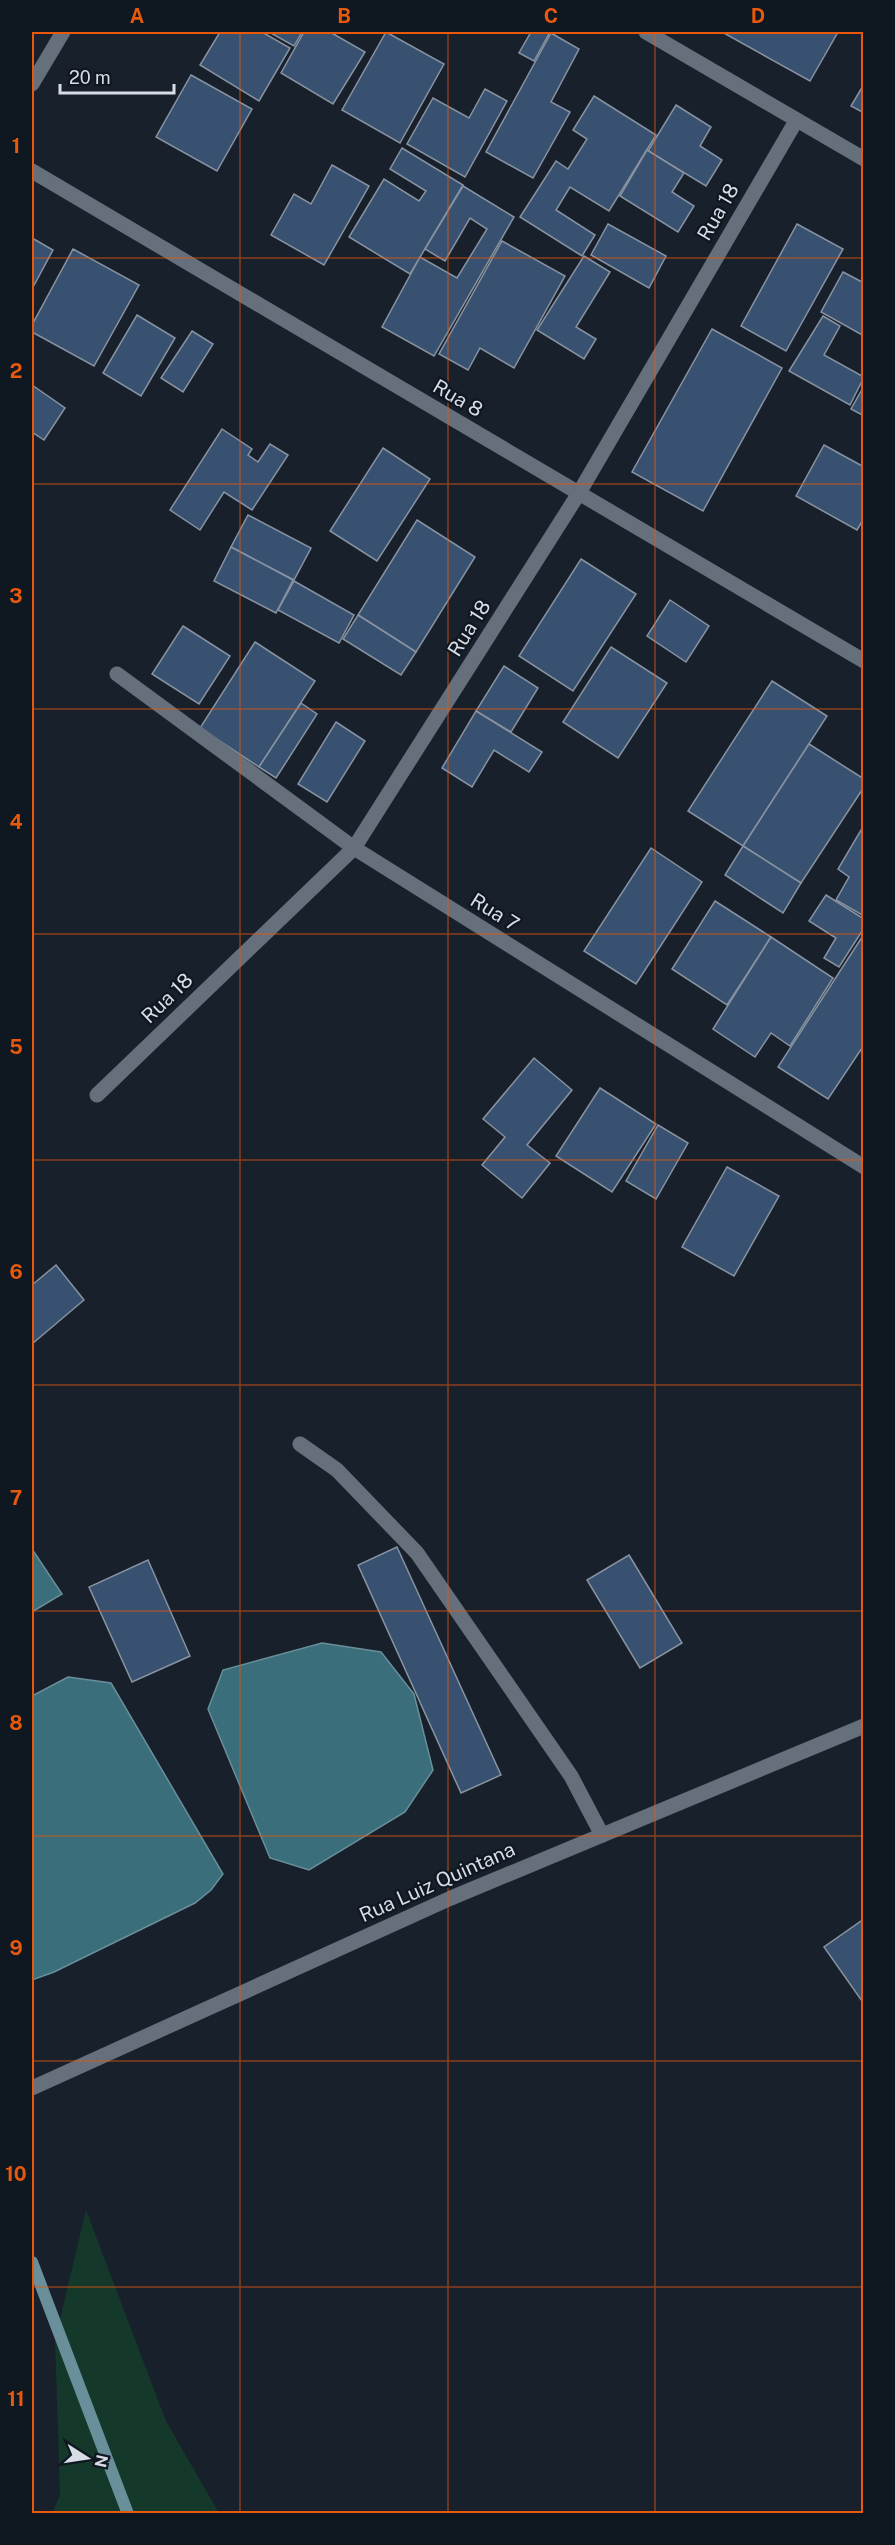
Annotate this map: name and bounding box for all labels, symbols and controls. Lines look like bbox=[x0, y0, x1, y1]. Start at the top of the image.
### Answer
text: A bbox=[130, 4, 144, 28]
text: B bbox=[337, 4, 351, 28]
text: C bbox=[544, 4, 558, 28]
text: D bbox=[751, 4, 765, 28]
scale bar bbox=[60, 57, 174, 95]
text: 20 m bbox=[69, 67, 111, 88]
text: 1 bbox=[12, 134, 20, 158]
street label: Rua 18 bbox=[692, 179, 744, 245]
text: 2 bbox=[10, 359, 22, 383]
street label: Rua 8 bbox=[429, 374, 487, 422]
text: 3 bbox=[9, 584, 23, 608]
street label: Rua 18 bbox=[442, 595, 496, 661]
text: 4 bbox=[9, 810, 23, 834]
street label: Rua 7 bbox=[466, 888, 524, 936]
street label: Rua 18 bbox=[136, 968, 198, 1028]
text: 5 bbox=[9, 1035, 23, 1059]
text: 6 bbox=[9, 1260, 23, 1284]
text: 7 bbox=[10, 1486, 22, 1510]
text: 8 bbox=[9, 1711, 23, 1735]
street label: Rua Luiz Quintana bbox=[355, 1837, 519, 1927]
text: 9 bbox=[9, 1936, 23, 1960]
text: 10 bbox=[5, 2162, 27, 2186]
text: 11 bbox=[7, 2387, 25, 2411]
north arrow bbox=[57, 2428, 117, 2488]
text: N bbox=[91, 2453, 112, 2469]

